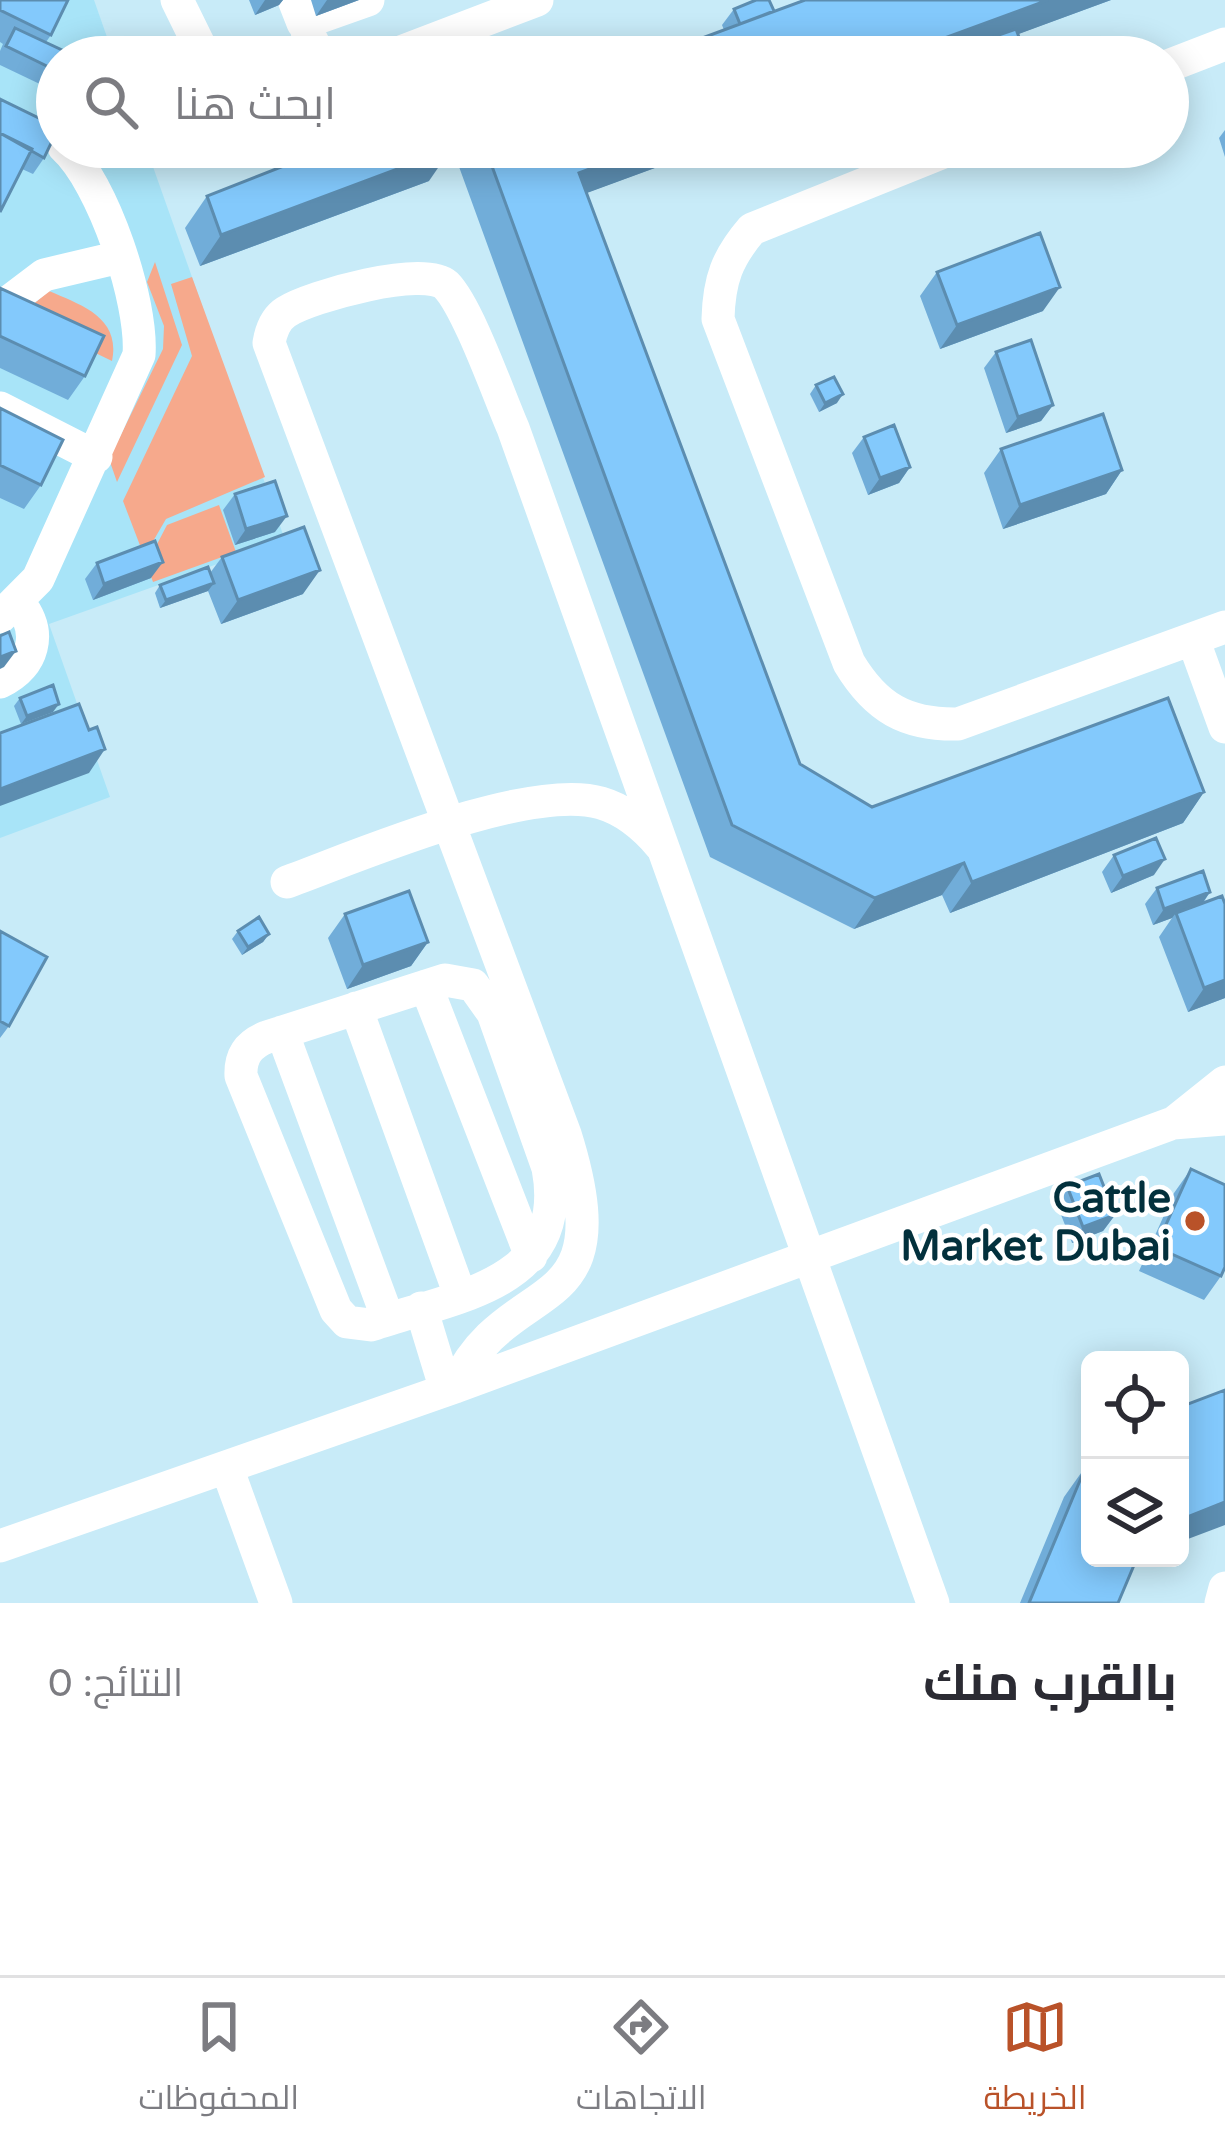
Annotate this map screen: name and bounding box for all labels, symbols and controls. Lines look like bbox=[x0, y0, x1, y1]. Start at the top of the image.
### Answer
search box bbox=[36, 36, 1189, 168]
icon: search bbox=[78, 69, 144, 135]
text: ابحث هنا bbox=[174, 78, 336, 132]
place label: Cattle Market Dubai bbox=[900, 1173, 1171, 1272]
marker: Cattle Market Dubai bbox=[1182, 1208, 1208, 1234]
map controls bbox=[1081, 1351, 1189, 1567]
button: locate bbox=[1081, 1351, 1189, 1459]
button: layers bbox=[1081, 1459, 1189, 1567]
text: بالقرب منك bbox=[923, 1653, 1177, 1715]
text: النتائج: 0 bbox=[48, 1660, 183, 1707]
tab: المحفوظات bbox=[138, 1994, 299, 2128]
tab: الاتجاهات bbox=[576, 1994, 707, 2128]
tab: الخريطة bbox=[984, 1994, 1087, 2128]

